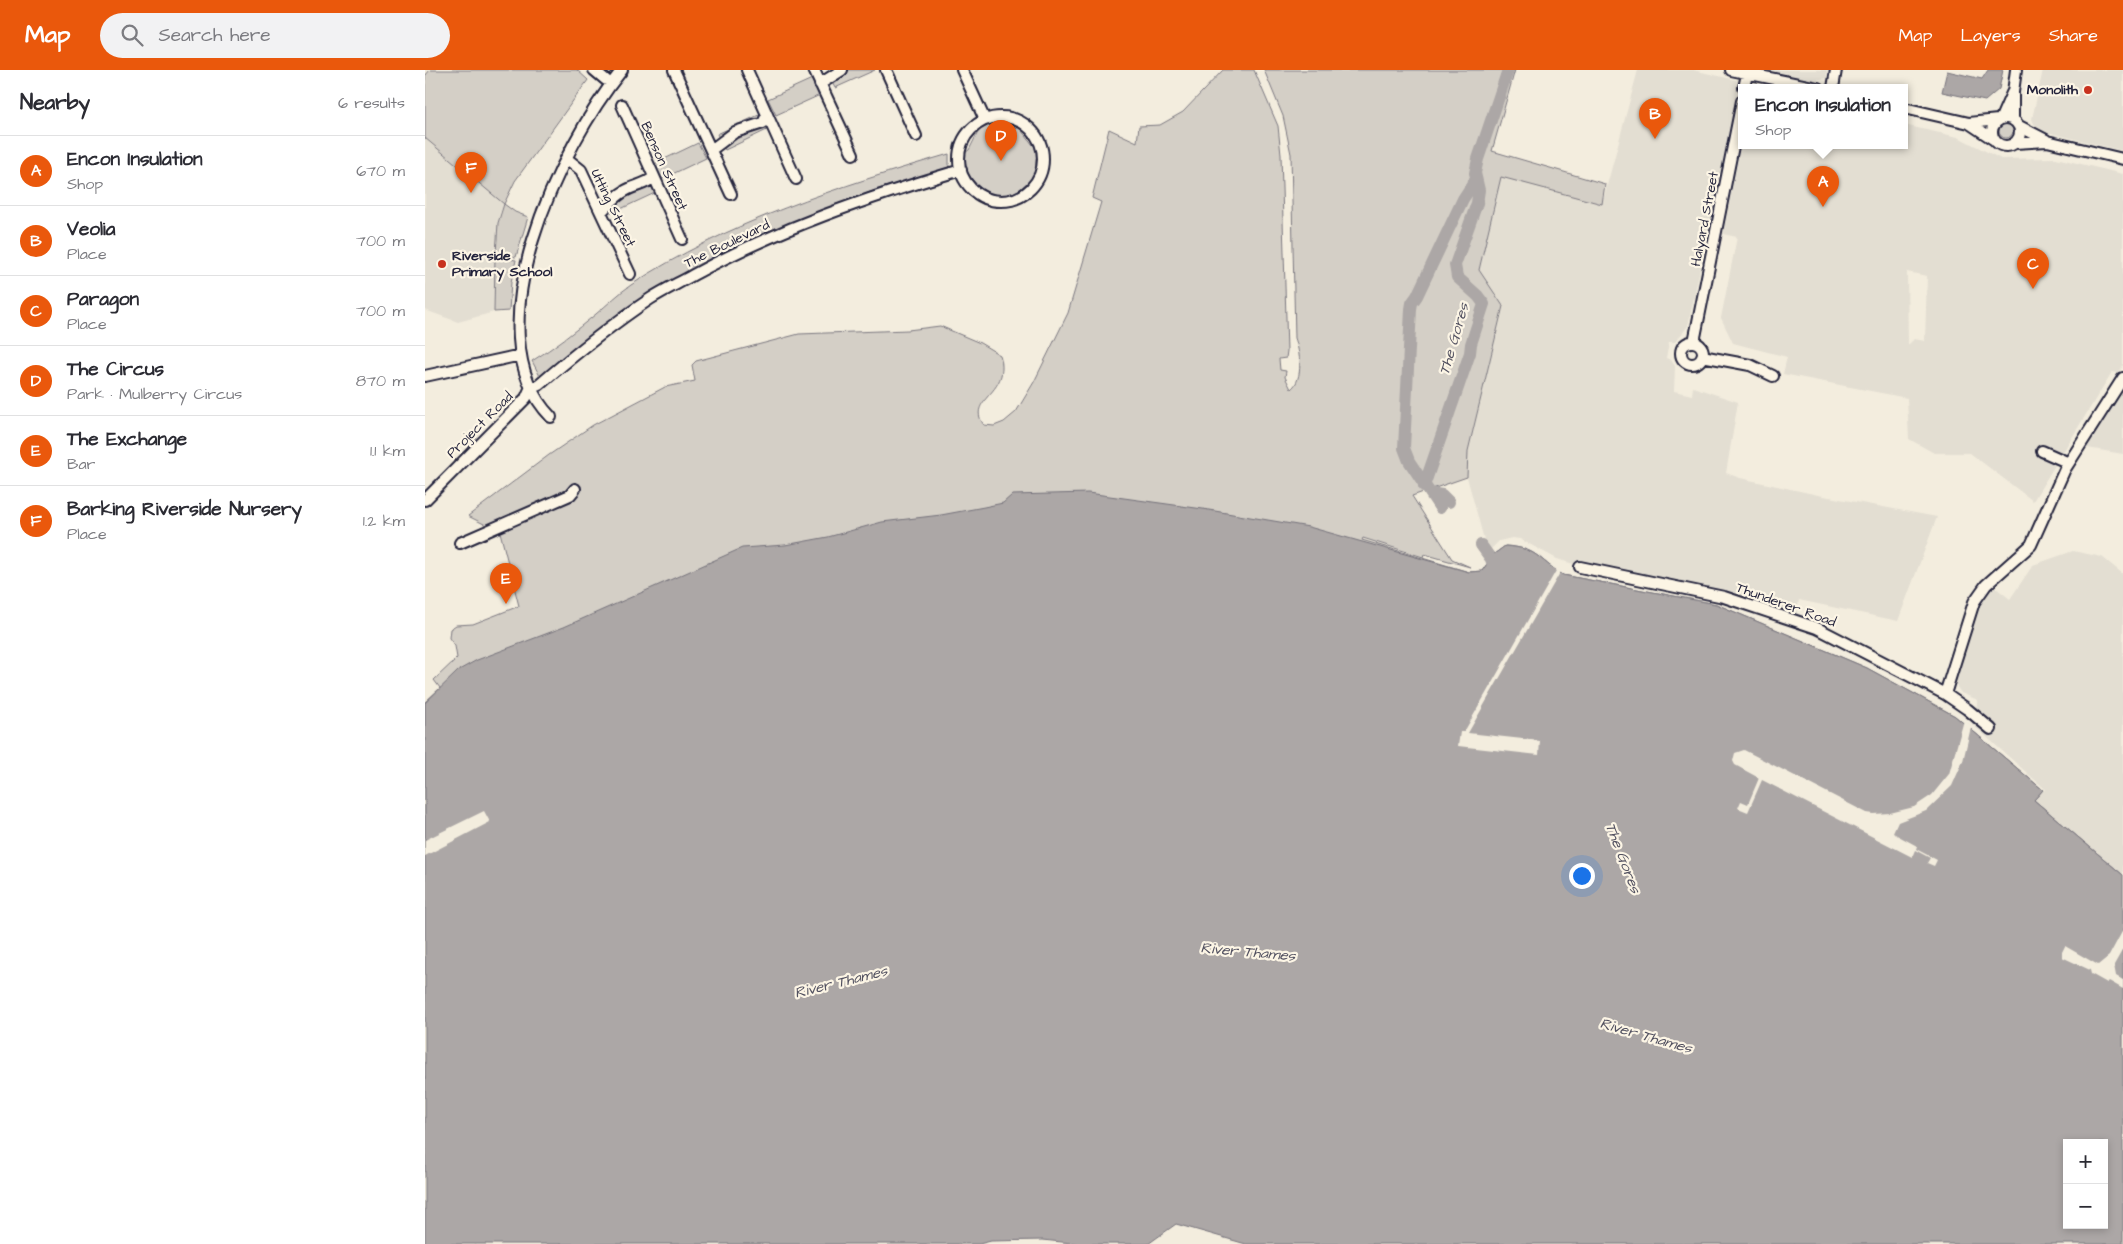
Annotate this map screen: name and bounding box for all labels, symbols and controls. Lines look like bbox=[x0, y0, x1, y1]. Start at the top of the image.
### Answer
search box bbox=[100, 13, 450, 58]
text: Map bbox=[25, 18, 70, 52]
icon: search bbox=[118, 21, 146, 49]
text: Search here bbox=[158, 22, 271, 49]
text: Map bbox=[1898, 23, 1932, 48]
text: Layers bbox=[1960, 23, 2021, 48]
text: Share bbox=[2049, 23, 2098, 48]
place label: Monolith bbox=[2027, 80, 2079, 100]
popup bbox=[1738, 84, 1908, 149]
marker: Monolith bbox=[2082, 84, 2094, 96]
text: Nearby bbox=[20, 88, 90, 117]
text: 6 results bbox=[338, 92, 405, 114]
text: Encon Insulation bbox=[1755, 92, 1891, 119]
pin: B bbox=[1639, 98, 1671, 139]
street label: Benson Street bbox=[635, 118, 693, 214]
text: Shop bbox=[1755, 119, 1791, 141]
pin: D bbox=[985, 120, 1017, 161]
text: Encon Insulation bbox=[67, 146, 203, 173]
pin: F bbox=[455, 152, 487, 193]
text: A bbox=[31, 160, 41, 182]
text: 670 m bbox=[356, 160, 405, 182]
street label: Utting Street bbox=[586, 166, 641, 251]
pin: A bbox=[1807, 166, 1839, 207]
street label: Halyard Street bbox=[1686, 169, 1724, 268]
text: Shop bbox=[67, 173, 103, 195]
street label: The Boulevard bbox=[681, 215, 773, 273]
text: Veolia bbox=[67, 216, 115, 243]
text: B bbox=[30, 230, 42, 252]
text: 700 m bbox=[356, 230, 405, 252]
text: Place bbox=[67, 243, 107, 265]
place label: Riverside Primary School bbox=[452, 246, 553, 282]
pin: C bbox=[2017, 248, 2049, 289]
marker: Riverside Primary School bbox=[436, 258, 448, 270]
text: Paragon bbox=[67, 286, 139, 313]
water label: The Gores bbox=[1434, 299, 1475, 377]
text: C bbox=[30, 300, 42, 322]
text: 700 m bbox=[356, 300, 405, 322]
text: Place bbox=[67, 313, 107, 335]
text: The Circus bbox=[67, 356, 164, 383]
text: D bbox=[31, 370, 41, 392]
text: 870 m bbox=[356, 370, 405, 392]
text: Park · Mulberry Circus bbox=[67, 383, 242, 405]
street label: Project Road bbox=[442, 387, 518, 463]
text: The Exchange bbox=[67, 426, 187, 453]
text: E bbox=[31, 440, 41, 462]
text: 1.1 km bbox=[370, 440, 405, 462]
text: Bar bbox=[67, 453, 95, 475]
text: Barking Riverside Nursery bbox=[67, 496, 302, 523]
text: F bbox=[30, 510, 42, 532]
text: 1.2 km bbox=[363, 510, 405, 532]
text: Place bbox=[67, 523, 107, 545]
pin: E bbox=[490, 563, 522, 604]
street label: Thunderer Road bbox=[1733, 578, 1839, 632]
water label: The Gores bbox=[1600, 820, 1647, 898]
your location bbox=[1569, 863, 1595, 889]
water label: River Thames bbox=[1200, 937, 1298, 967]
water label: River Thames bbox=[792, 960, 891, 1004]
water label: River Thames bbox=[1598, 1013, 1696, 1060]
map controls bbox=[2063, 1139, 2108, 1229]
button: + bbox=[2063, 1139, 2108, 1184]
button: − bbox=[2063, 1184, 2108, 1229]

